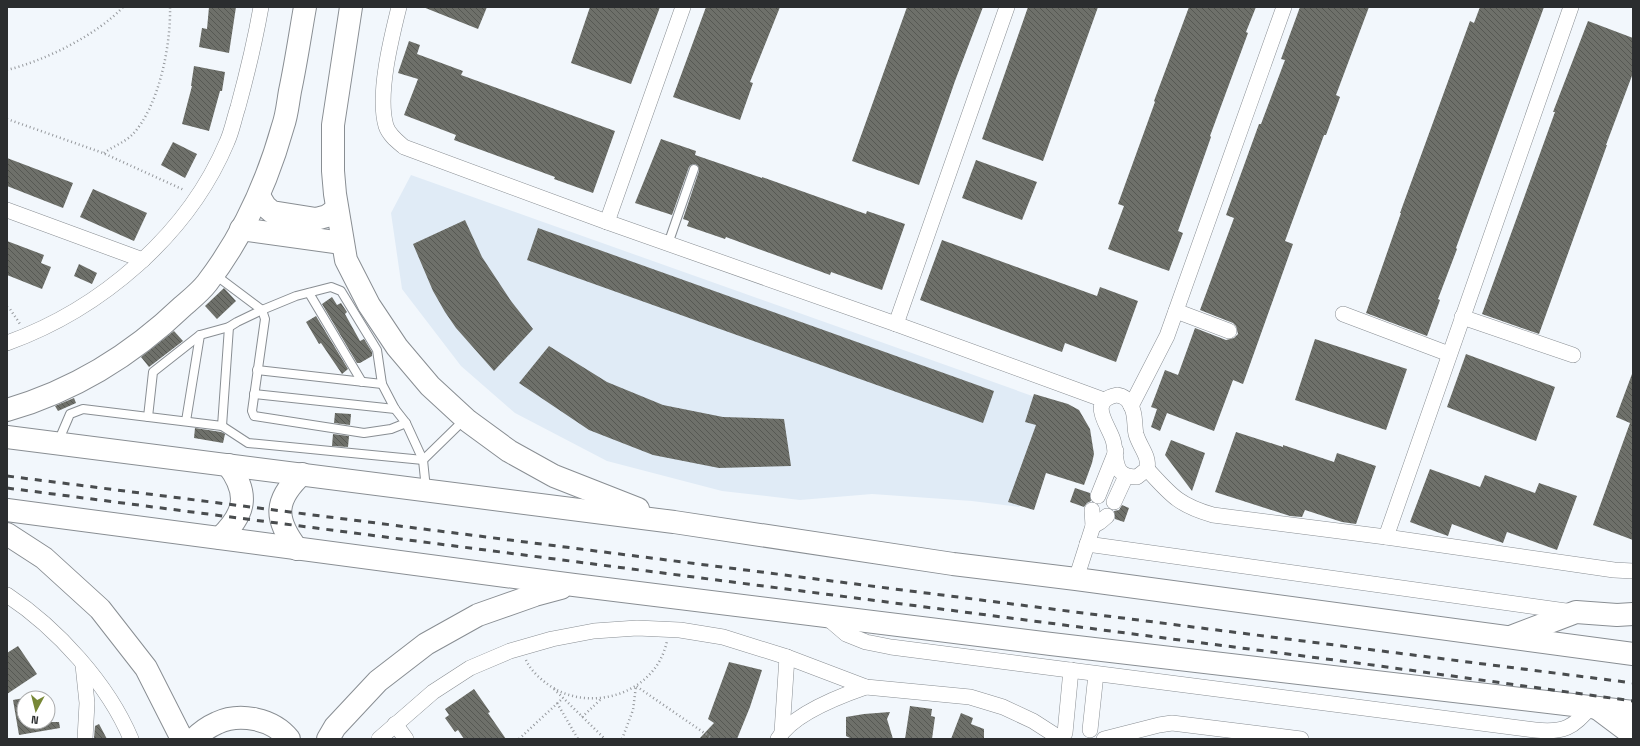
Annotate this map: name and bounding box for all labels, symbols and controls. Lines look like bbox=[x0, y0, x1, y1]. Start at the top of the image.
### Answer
north arrow bbox=[16, 690, 56, 730]
text: N bbox=[30, 713, 39, 727]

